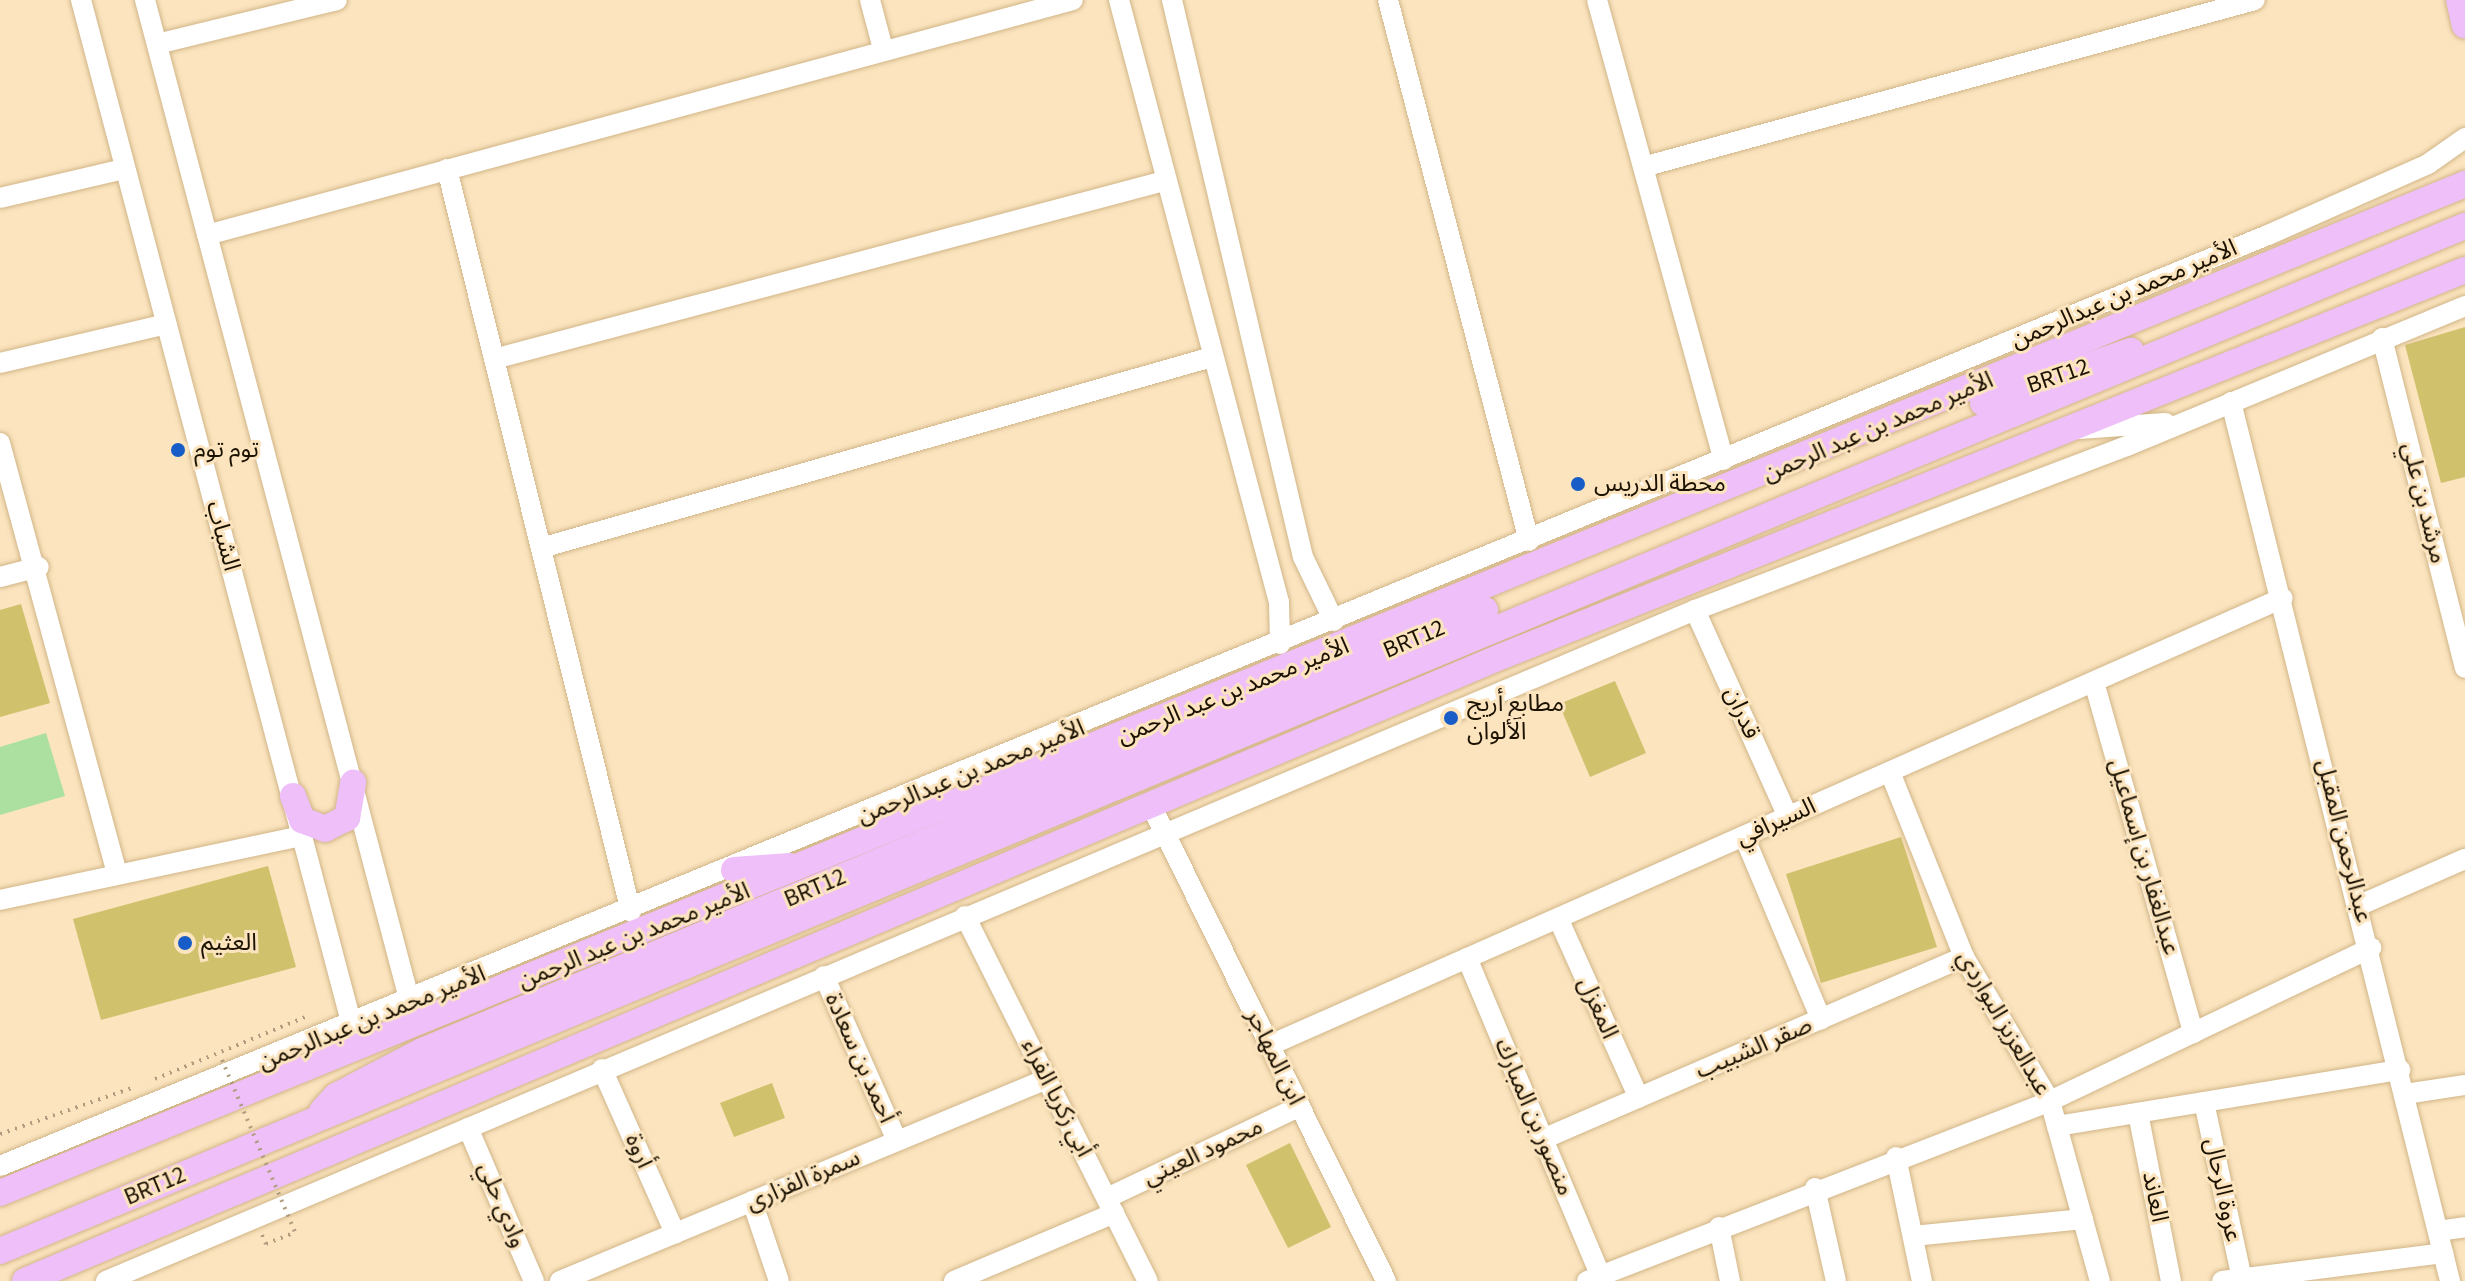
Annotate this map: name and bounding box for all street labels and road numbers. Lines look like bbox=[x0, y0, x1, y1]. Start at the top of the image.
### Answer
street label: الأمير محمد بن عبدالرحمن bbox=[2007, 233, 2241, 355]
street label: BRT12 bbox=[2023, 352, 2093, 400]
street label: الأمير محمد بن عبد الرحمن bbox=[1758, 365, 1998, 489]
street label: مرشد بن علي bbox=[2395, 440, 2453, 566]
street label: الشباب bbox=[200, 498, 246, 574]
street label: BRT12 bbox=[1379, 613, 1449, 665]
street label: الأمير محمد بن عبد الرحمن bbox=[1113, 631, 1353, 751]
street label: قدران bbox=[1718, 683, 1766, 743]
street label: الأمير محمد بن عبدالرحمن bbox=[853, 713, 1089, 831]
street label: عبدالغفار بن إسماعيل bbox=[2102, 756, 2186, 958]
street label: عبدالرحمن المقبل bbox=[2310, 756, 2378, 926]
street label: السيرافي bbox=[1732, 792, 1820, 852]
street label: BRT12 bbox=[780, 862, 850, 914]
street label: الأمير محمد بن عبد الرحمن bbox=[514, 876, 754, 996]
street label: عبدالعزيز البواردي bbox=[1951, 945, 2057, 1101]
street label: الأمير محمد بن عبدالرحمن bbox=[254, 959, 490, 1077]
street label: المغزل bbox=[1572, 973, 1624, 1043]
street label: أحمد بن سعادة bbox=[818, 988, 902, 1128]
street label: ابن المهاجر bbox=[1239, 1004, 1311, 1110]
street label: صقر الشبيب bbox=[1691, 1011, 1817, 1085]
street label: أبي زكريا الفراء bbox=[1015, 1034, 1099, 1162]
street label: منصور بن المبارك bbox=[1488, 1034, 1580, 1200]
street label: محمود العيني bbox=[1139, 1112, 1267, 1192]
street label: أروة bbox=[619, 1129, 659, 1173]
street label: عروة الرحال bbox=[2198, 1136, 2248, 1244]
street label: سمرة الفزارى bbox=[742, 1143, 864, 1217]
street label: وادي حلي bbox=[471, 1158, 533, 1252]
street label: BRT12 bbox=[120, 1160, 190, 1212]
street label: العاند bbox=[2136, 1169, 2174, 1225]

